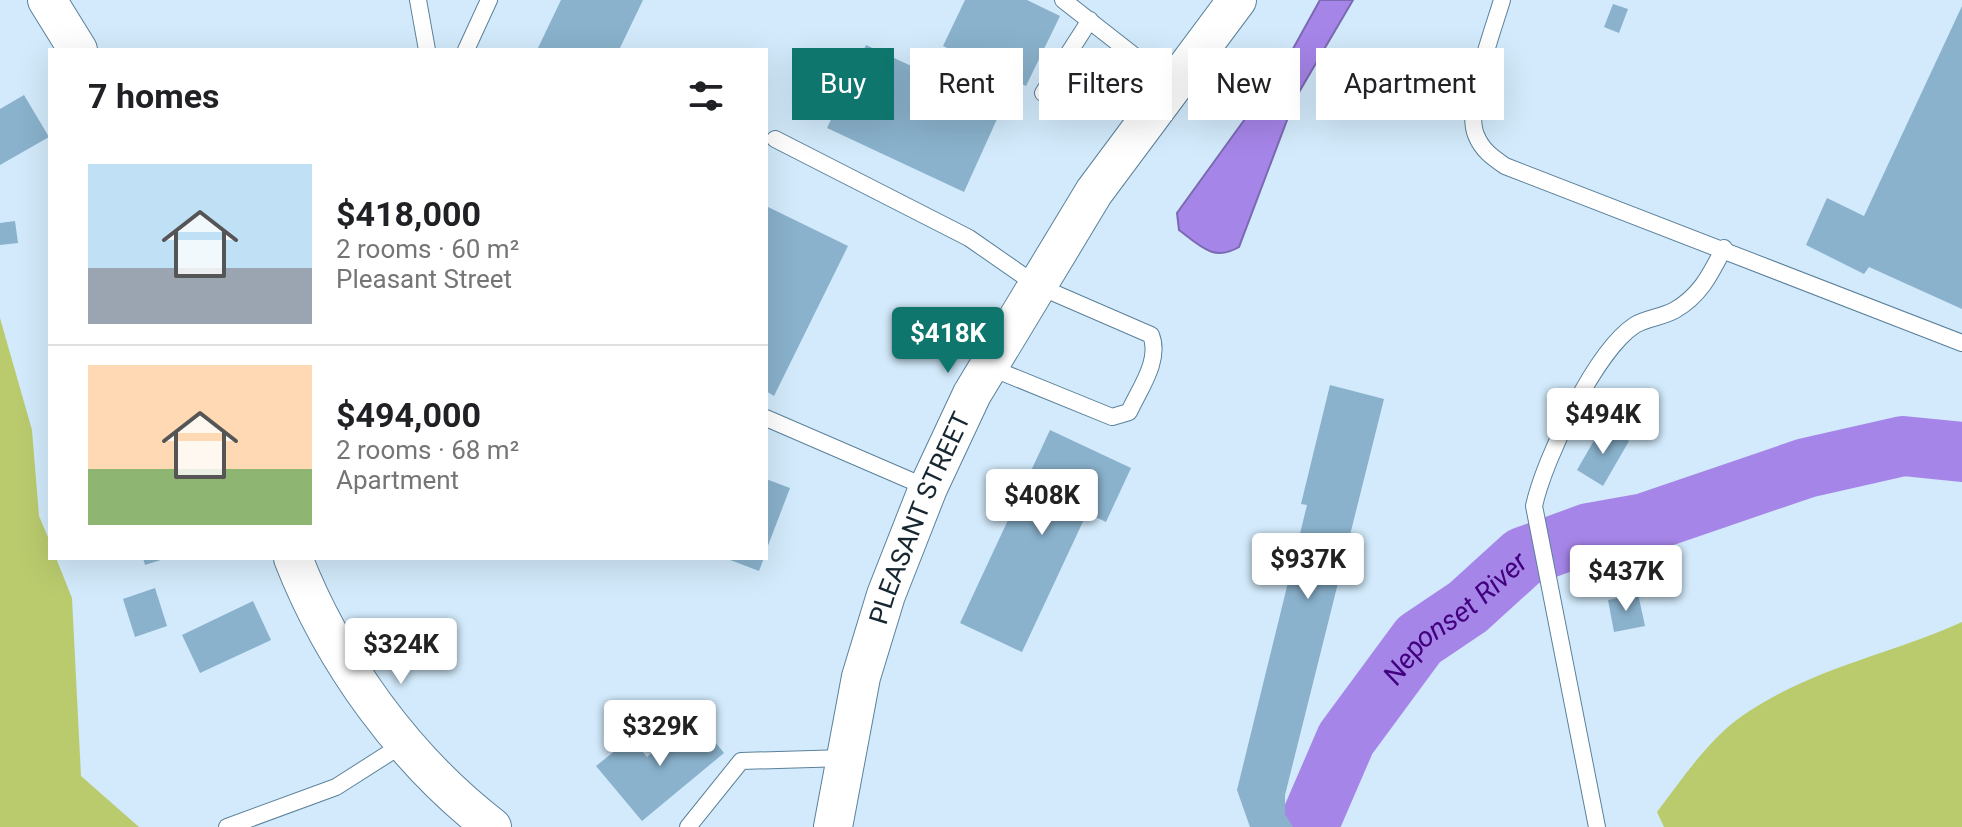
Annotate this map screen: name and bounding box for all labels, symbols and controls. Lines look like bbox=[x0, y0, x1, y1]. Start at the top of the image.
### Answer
chip: Buy bbox=[792, 48, 894, 120]
chip: Rent bbox=[910, 48, 1023, 120]
chip: Filters bbox=[1039, 48, 1172, 120]
chip: New bbox=[1188, 48, 1300, 120]
chip: Apartment bbox=[1316, 48, 1504, 120]
icon: filters bbox=[684, 74, 728, 118]
text: 7 homes bbox=[88, 76, 219, 116]
text: $418,000 bbox=[336, 194, 481, 234]
icon: home bbox=[152, 196, 248, 292]
text: 2 rooms · 60 m² bbox=[336, 234, 519, 264]
text: Pleasant Street bbox=[336, 264, 512, 294]
pin: $418K bbox=[892, 307, 1004, 375]
text: $418K bbox=[910, 318, 986, 348]
pin: $494K bbox=[1547, 388, 1659, 456]
text: $494,000 bbox=[336, 395, 481, 435]
icon: home bbox=[152, 397, 248, 493]
text: $494K bbox=[1565, 399, 1641, 429]
street label: PLEASANT STREET bbox=[863, 407, 976, 628]
text: 2 rooms · 68 m² bbox=[336, 435, 519, 465]
text: Apartment bbox=[336, 465, 459, 495]
pin: $408K bbox=[986, 469, 1098, 537]
text: $408K bbox=[1004, 480, 1080, 510]
pin: $937K bbox=[1252, 533, 1364, 601]
text: $937K bbox=[1270, 544, 1346, 574]
water label: Neponset River bbox=[1376, 545, 1535, 691]
pin: $437K bbox=[1570, 545, 1682, 613]
text: $437K bbox=[1588, 556, 1664, 586]
pin: $324K bbox=[345, 618, 457, 686]
text: $324K bbox=[363, 629, 439, 659]
pin: $329K bbox=[604, 700, 716, 768]
text: $329K bbox=[622, 711, 698, 741]

